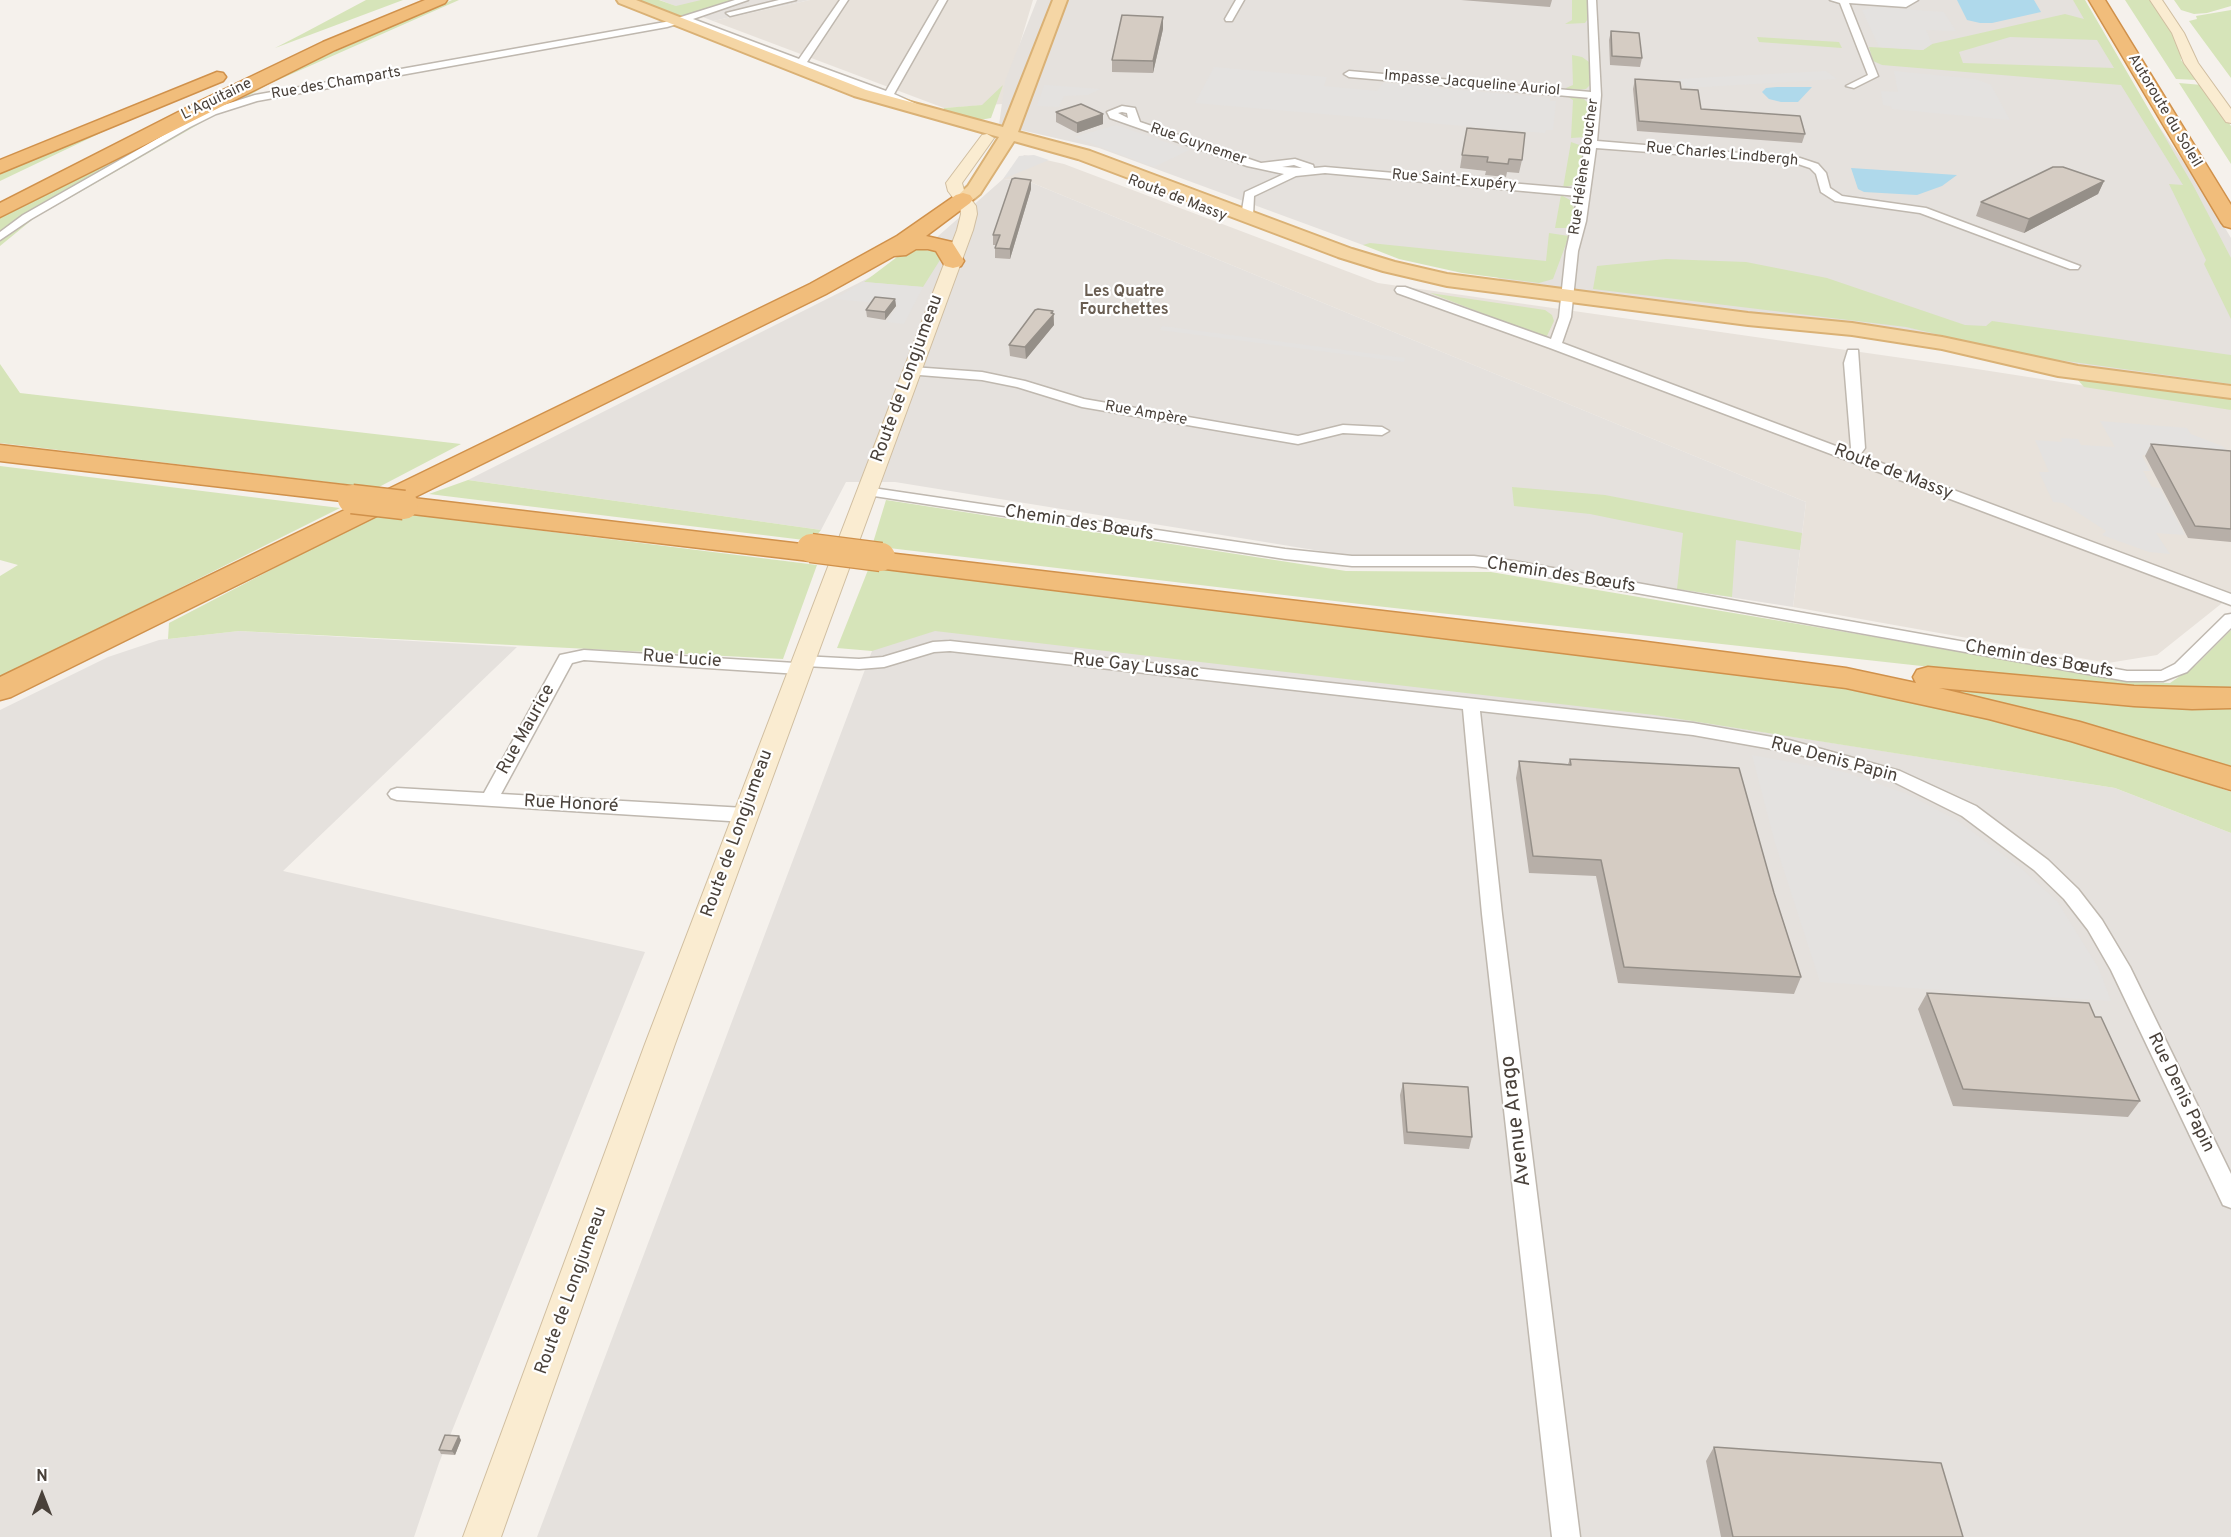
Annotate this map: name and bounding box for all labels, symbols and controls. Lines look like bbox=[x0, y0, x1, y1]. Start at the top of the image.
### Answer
street label: Autoroute du Soleil bbox=[2123, 51, 2205, 171]
street label: Rue des Champarts bbox=[270, 64, 402, 104]
street label: Impasse Jacqueline Auriol bbox=[1383, 67, 1561, 101]
street label: L'Aquitaine bbox=[179, 75, 255, 125]
street label: Rue Hélène Boucher bbox=[1567, 98, 1603, 236]
street label: Rue Guynemer bbox=[1148, 120, 1248, 170]
street label: Rue Charles Lindbergh bbox=[1645, 139, 1799, 171]
street label: Rue Saint-Exupéry bbox=[1391, 167, 1517, 195]
street label: Route de Massy bbox=[1125, 172, 1229, 226]
district label: Les Quatre Fourchettes bbox=[1079, 283, 1169, 321]
street label: Route de Longjumeau bbox=[868, 292, 948, 466]
street label: Rue Ampère bbox=[1104, 398, 1188, 430]
street label: Route de Massy bbox=[1830, 440, 1956, 506]
street label: Chemin des Bœufs bbox=[1003, 502, 1155, 546]
street label: Chemin des Bœufs bbox=[1485, 554, 1637, 598]
street label: Chemin des Bœufs bbox=[1963, 636, 2115, 684]
street label: Rue Lucie bbox=[642, 646, 722, 674]
street label: Rue Gay Lussac bbox=[1072, 650, 1200, 684]
street label: Rue Maurice bbox=[493, 681, 561, 779]
street label: Rue Denis Papin bbox=[1768, 734, 1900, 788]
street label: Route de Longjumeau bbox=[698, 747, 778, 921]
street label: Rue Honoré bbox=[523, 792, 619, 818]
street label: Rue Denis Papin bbox=[2142, 1030, 2218, 1156]
street label: Avenue Arago bbox=[1496, 1054, 1538, 1188]
street label: Route de Longjumeau bbox=[532, 1204, 612, 1378]
north arrow bbox=[12, 1465, 72, 1525]
text: N bbox=[36, 1467, 48, 1487]

